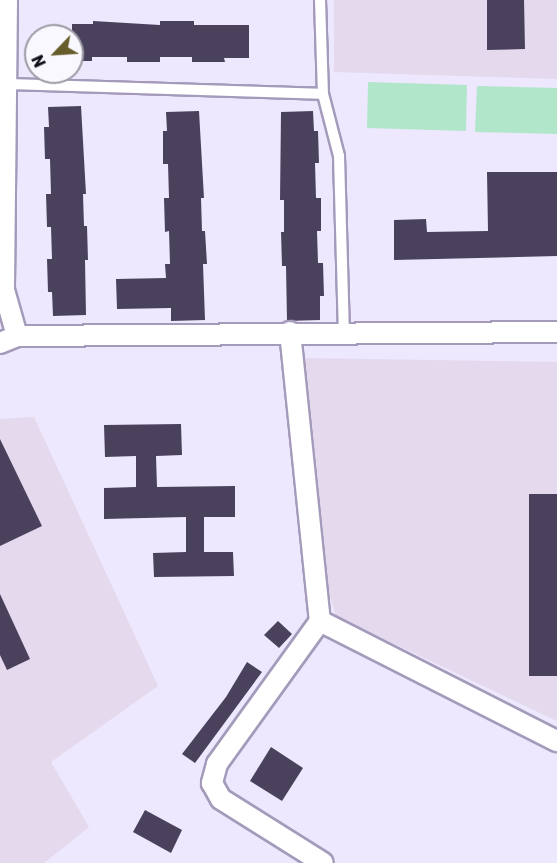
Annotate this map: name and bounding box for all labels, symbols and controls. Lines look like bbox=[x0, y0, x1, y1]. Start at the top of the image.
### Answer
north arrow bbox=[24, 24, 84, 84]
text: N bbox=[28, 52, 50, 70]

